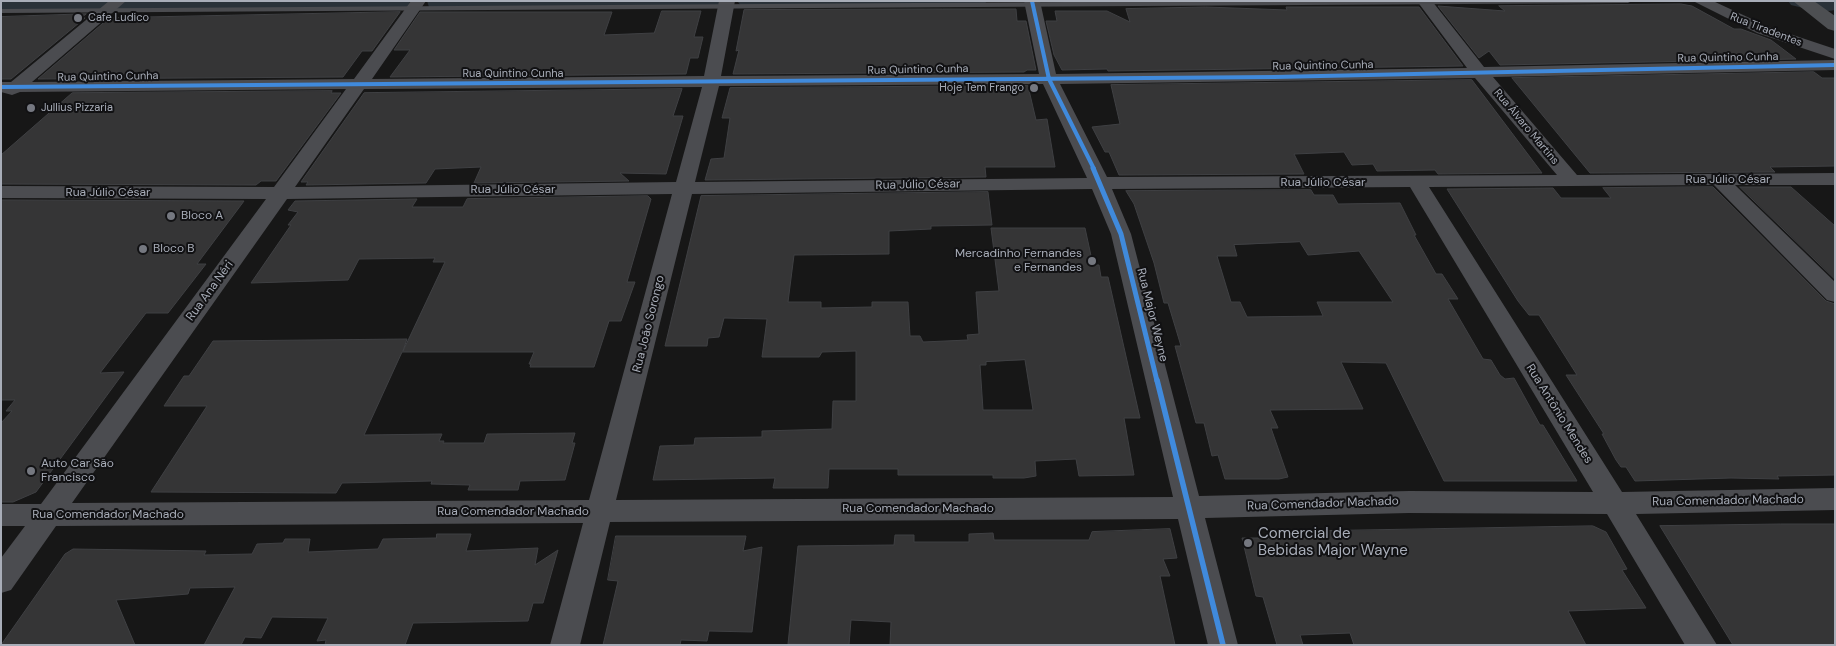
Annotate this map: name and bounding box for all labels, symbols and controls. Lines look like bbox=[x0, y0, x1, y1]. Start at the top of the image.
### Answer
street label: Rua Tiradentes bbox=[1728, 10, 1804, 50]
place label: Cafe Ludico bbox=[88, 11, 149, 25]
marker: Cafe Ludico bbox=[72, 12, 84, 24]
street label: Rua Quintino Cunha bbox=[1677, 51, 1779, 65]
street label: Rua Quintino Cunha bbox=[1272, 59, 1374, 73]
street label: Rua Quintino Cunha bbox=[867, 63, 969, 77]
street label: Rua Quintino Cunha bbox=[462, 67, 564, 81]
street label: Rua Quintino Cunha bbox=[57, 70, 159, 84]
place label: Hoje Tem Frango bbox=[939, 81, 1024, 95]
marker: Hoje Tem Frango bbox=[1028, 82, 1040, 94]
street label: Rua Álvaro Martins bbox=[1491, 87, 1561, 167]
place label: Jullius Pizzaria bbox=[41, 101, 113, 115]
marker: Jullius Pizzaria bbox=[25, 102, 37, 114]
street label: Rua Júlio César bbox=[1686, 173, 1770, 187]
street label: Rua Júlio César bbox=[1281, 176, 1365, 190]
street label: Rua Júlio César bbox=[875, 177, 961, 193]
street label: Rua Júlio César bbox=[471, 183, 555, 197]
street label: Rua Júlio César bbox=[66, 186, 150, 200]
place label: Bloco A bbox=[181, 209, 223, 223]
marker: Bloco A bbox=[165, 210, 177, 222]
place label: Bloco B bbox=[153, 242, 194, 256]
marker: Bloco B bbox=[137, 243, 149, 255]
place label: Mercadinho Fernandes e Fernandes bbox=[955, 247, 1082, 275]
marker: Mercadinho Fernandes e Fernandes bbox=[1086, 255, 1098, 267]
street label: Rua Ana Néri bbox=[183, 258, 237, 324]
street label: Rua Major Weyne bbox=[1133, 267, 1171, 363]
street label: Rua João Sorongo bbox=[630, 274, 668, 374]
street label: Rua Antônio Mendes bbox=[1523, 362, 1595, 466]
place label: Auto Car São Francisco bbox=[41, 457, 114, 485]
marker: Auto Car São Francisco bbox=[25, 465, 37, 477]
street label: Rua Comendador Machado bbox=[1652, 492, 1804, 510]
street label: Rua Comendador Machado bbox=[1247, 494, 1399, 514]
street label: Rua Comendador Machado bbox=[842, 502, 994, 516]
street label: Rua Comendador Machado bbox=[437, 505, 589, 519]
street label: Rua Comendador Machado bbox=[32, 508, 184, 522]
place label: Comercial de Bebidas Major Wayne bbox=[1258, 525, 1408, 560]
marker: Comercial de Bebidas Major Wayne bbox=[1242, 537, 1254, 549]

